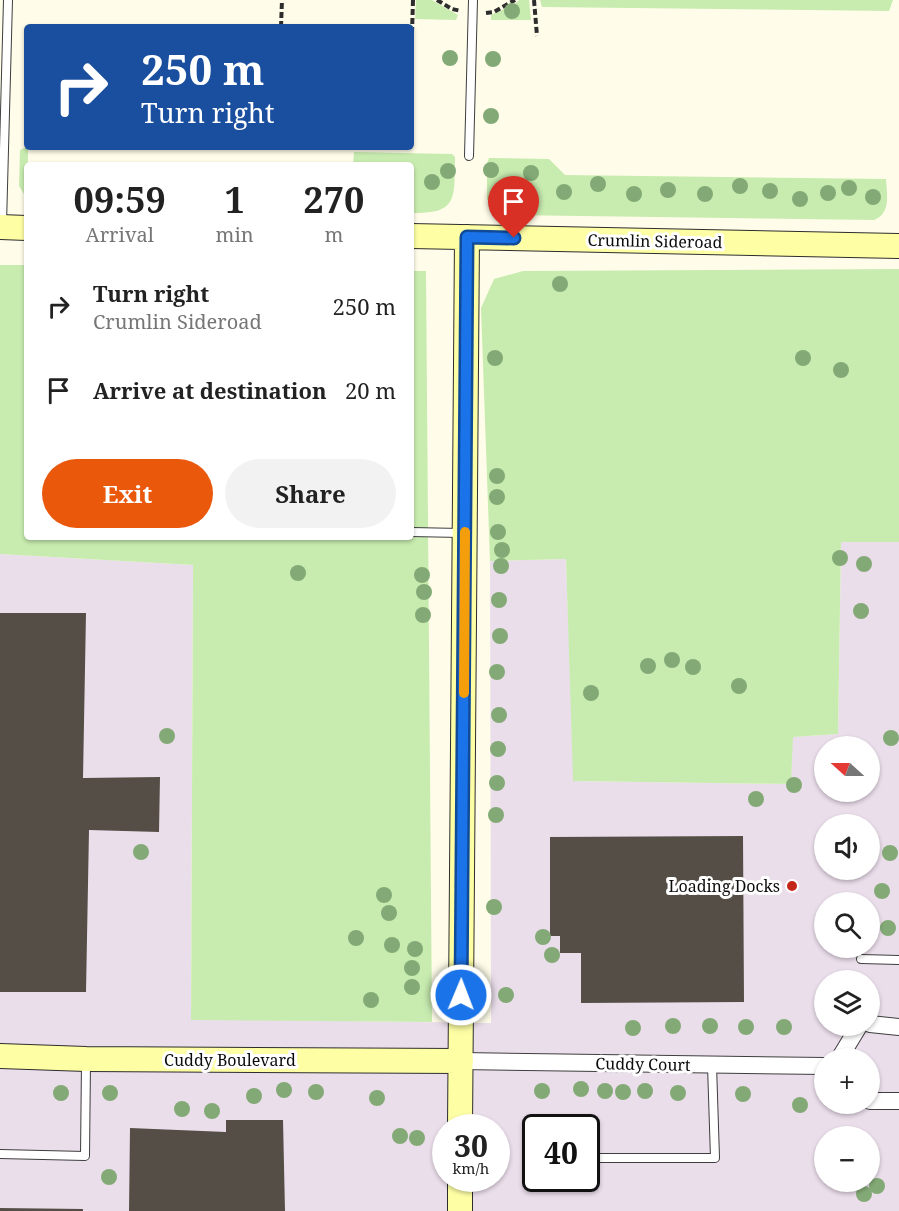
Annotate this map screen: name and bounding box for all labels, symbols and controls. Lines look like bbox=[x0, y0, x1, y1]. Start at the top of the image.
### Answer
text: 250 m bbox=[141, 40, 265, 97]
icon: right bbox=[42, 48, 120, 126]
text: Turn right bbox=[141, 94, 274, 131]
text: 09:59 bbox=[74, 175, 166, 224]
text: 1 bbox=[224, 175, 245, 224]
text: 270 bbox=[303, 175, 364, 224]
pin bbox=[488, 176, 539, 238]
icon: arrive bbox=[497, 185, 530, 218]
text: Arrival bbox=[86, 221, 154, 248]
text: min bbox=[216, 221, 254, 248]
text: m bbox=[324, 221, 343, 248]
street label: Crumlin Sideroad bbox=[587, 229, 723, 253]
text: Turn right bbox=[93, 278, 209, 308]
icon: right bbox=[42, 290, 75, 323]
text: 250 m bbox=[333, 291, 396, 321]
text: Crumlin Sideroad bbox=[93, 308, 262, 335]
icon: arrive bbox=[42, 374, 75, 407]
text: Arrive at destination bbox=[93, 375, 327, 405]
text: 20 m bbox=[345, 375, 396, 405]
button: Exit bbox=[42, 459, 213, 528]
button: Share bbox=[225, 459, 396, 528]
north arrow bbox=[814, 736, 880, 802]
map controls bbox=[814, 736, 880, 1192]
button: sound bbox=[814, 814, 880, 880]
place label: Loading Docks bbox=[668, 875, 780, 897]
marker: Loading Docks bbox=[785, 879, 799, 893]
button: search bbox=[814, 892, 880, 958]
position arrow bbox=[429, 963, 493, 1027]
button: layers bbox=[814, 970, 880, 1036]
button: + bbox=[814, 1048, 880, 1114]
street label: Cuddy Boulevard bbox=[164, 1049, 296, 1071]
street label: Cuddy Court bbox=[595, 1052, 691, 1076]
speed limit sign: 40 bbox=[522, 1114, 600, 1192]
text: 30 bbox=[454, 1125, 488, 1166]
button: − bbox=[814, 1126, 880, 1192]
text: km/h bbox=[453, 1158, 489, 1178]

